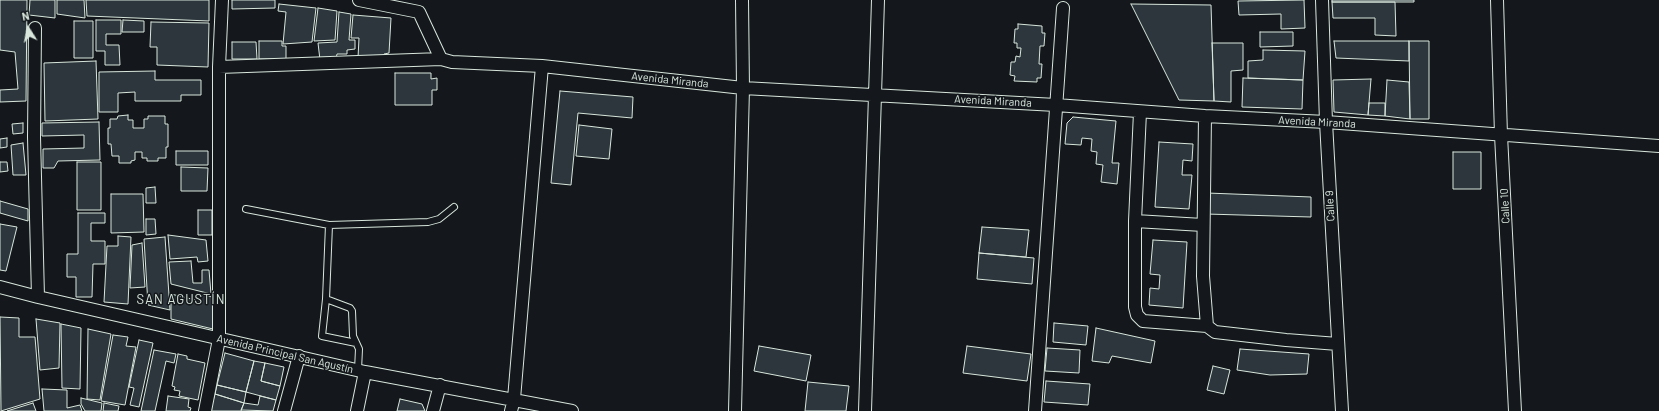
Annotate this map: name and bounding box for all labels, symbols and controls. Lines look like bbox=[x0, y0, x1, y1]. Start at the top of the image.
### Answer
north arrow bbox=[8, 8, 48, 48]
text: N bbox=[21, 9, 30, 23]
street label: Avenida Miranda bbox=[631, 69, 709, 91]
street label: Avenida Miranda bbox=[954, 92, 1032, 110]
street label: Avenida Miranda bbox=[1278, 113, 1356, 131]
street label: Calle 10 bbox=[1497, 188, 1513, 224]
street label: Calle 9 bbox=[1323, 190, 1337, 222]
district label: SAN AGUSTÍN bbox=[137, 292, 225, 308]
street label: Avenida Principal San Agustín bbox=[215, 332, 355, 376]

